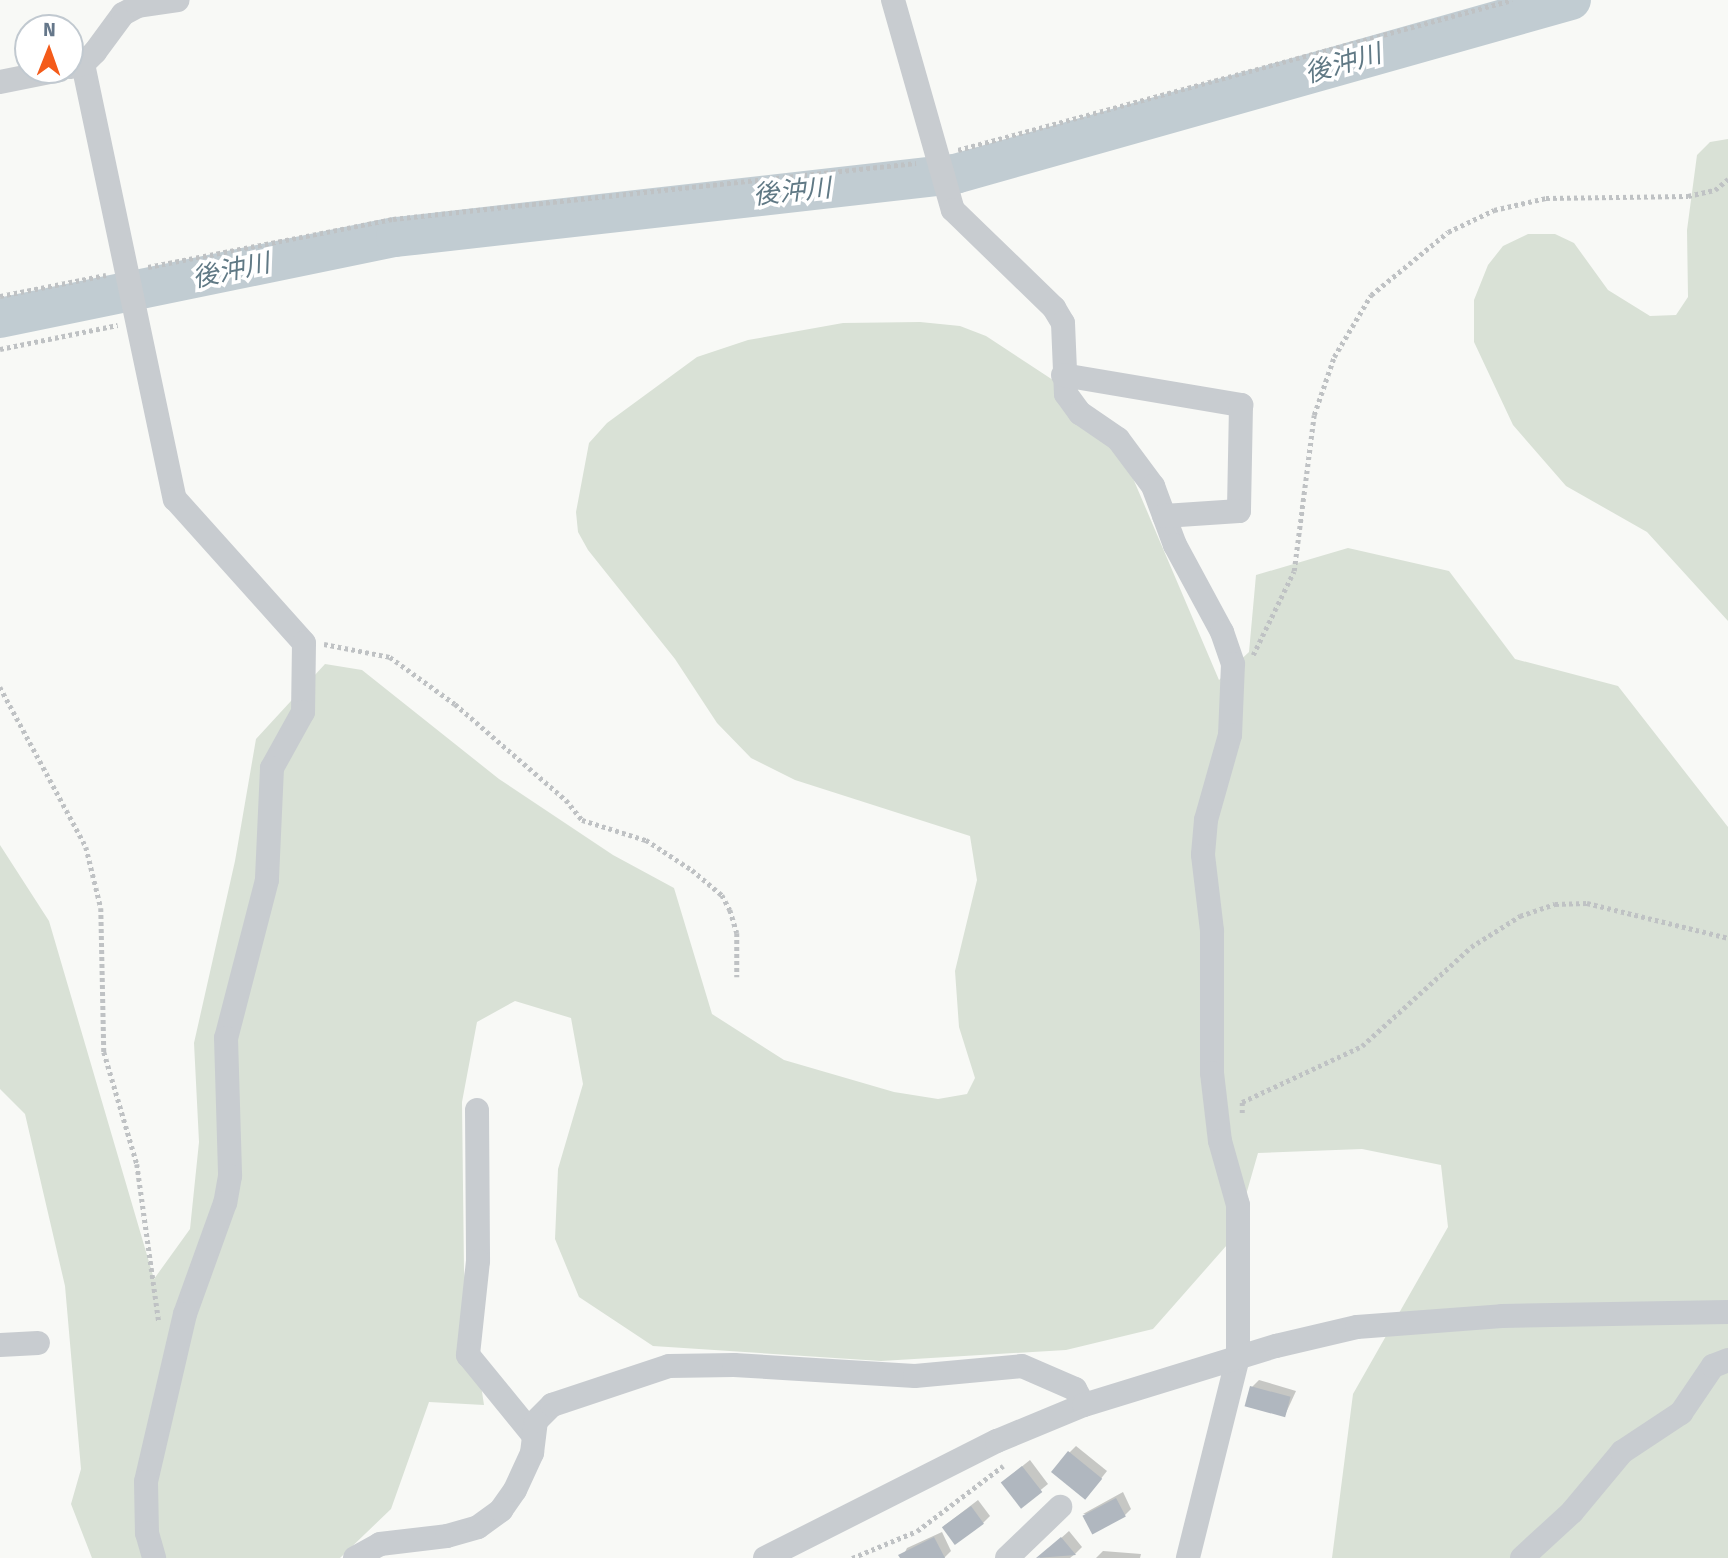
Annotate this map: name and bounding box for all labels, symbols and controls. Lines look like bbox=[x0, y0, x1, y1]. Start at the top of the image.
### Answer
north arrow bbox=[14, 14, 84, 84]
text: N bbox=[43, 18, 56, 41]
water label: 後沖川 bbox=[1301, 38, 1385, 90]
water label: 後沖川 bbox=[752, 172, 832, 212]
water label: 後沖川 bbox=[190, 248, 272, 294]

